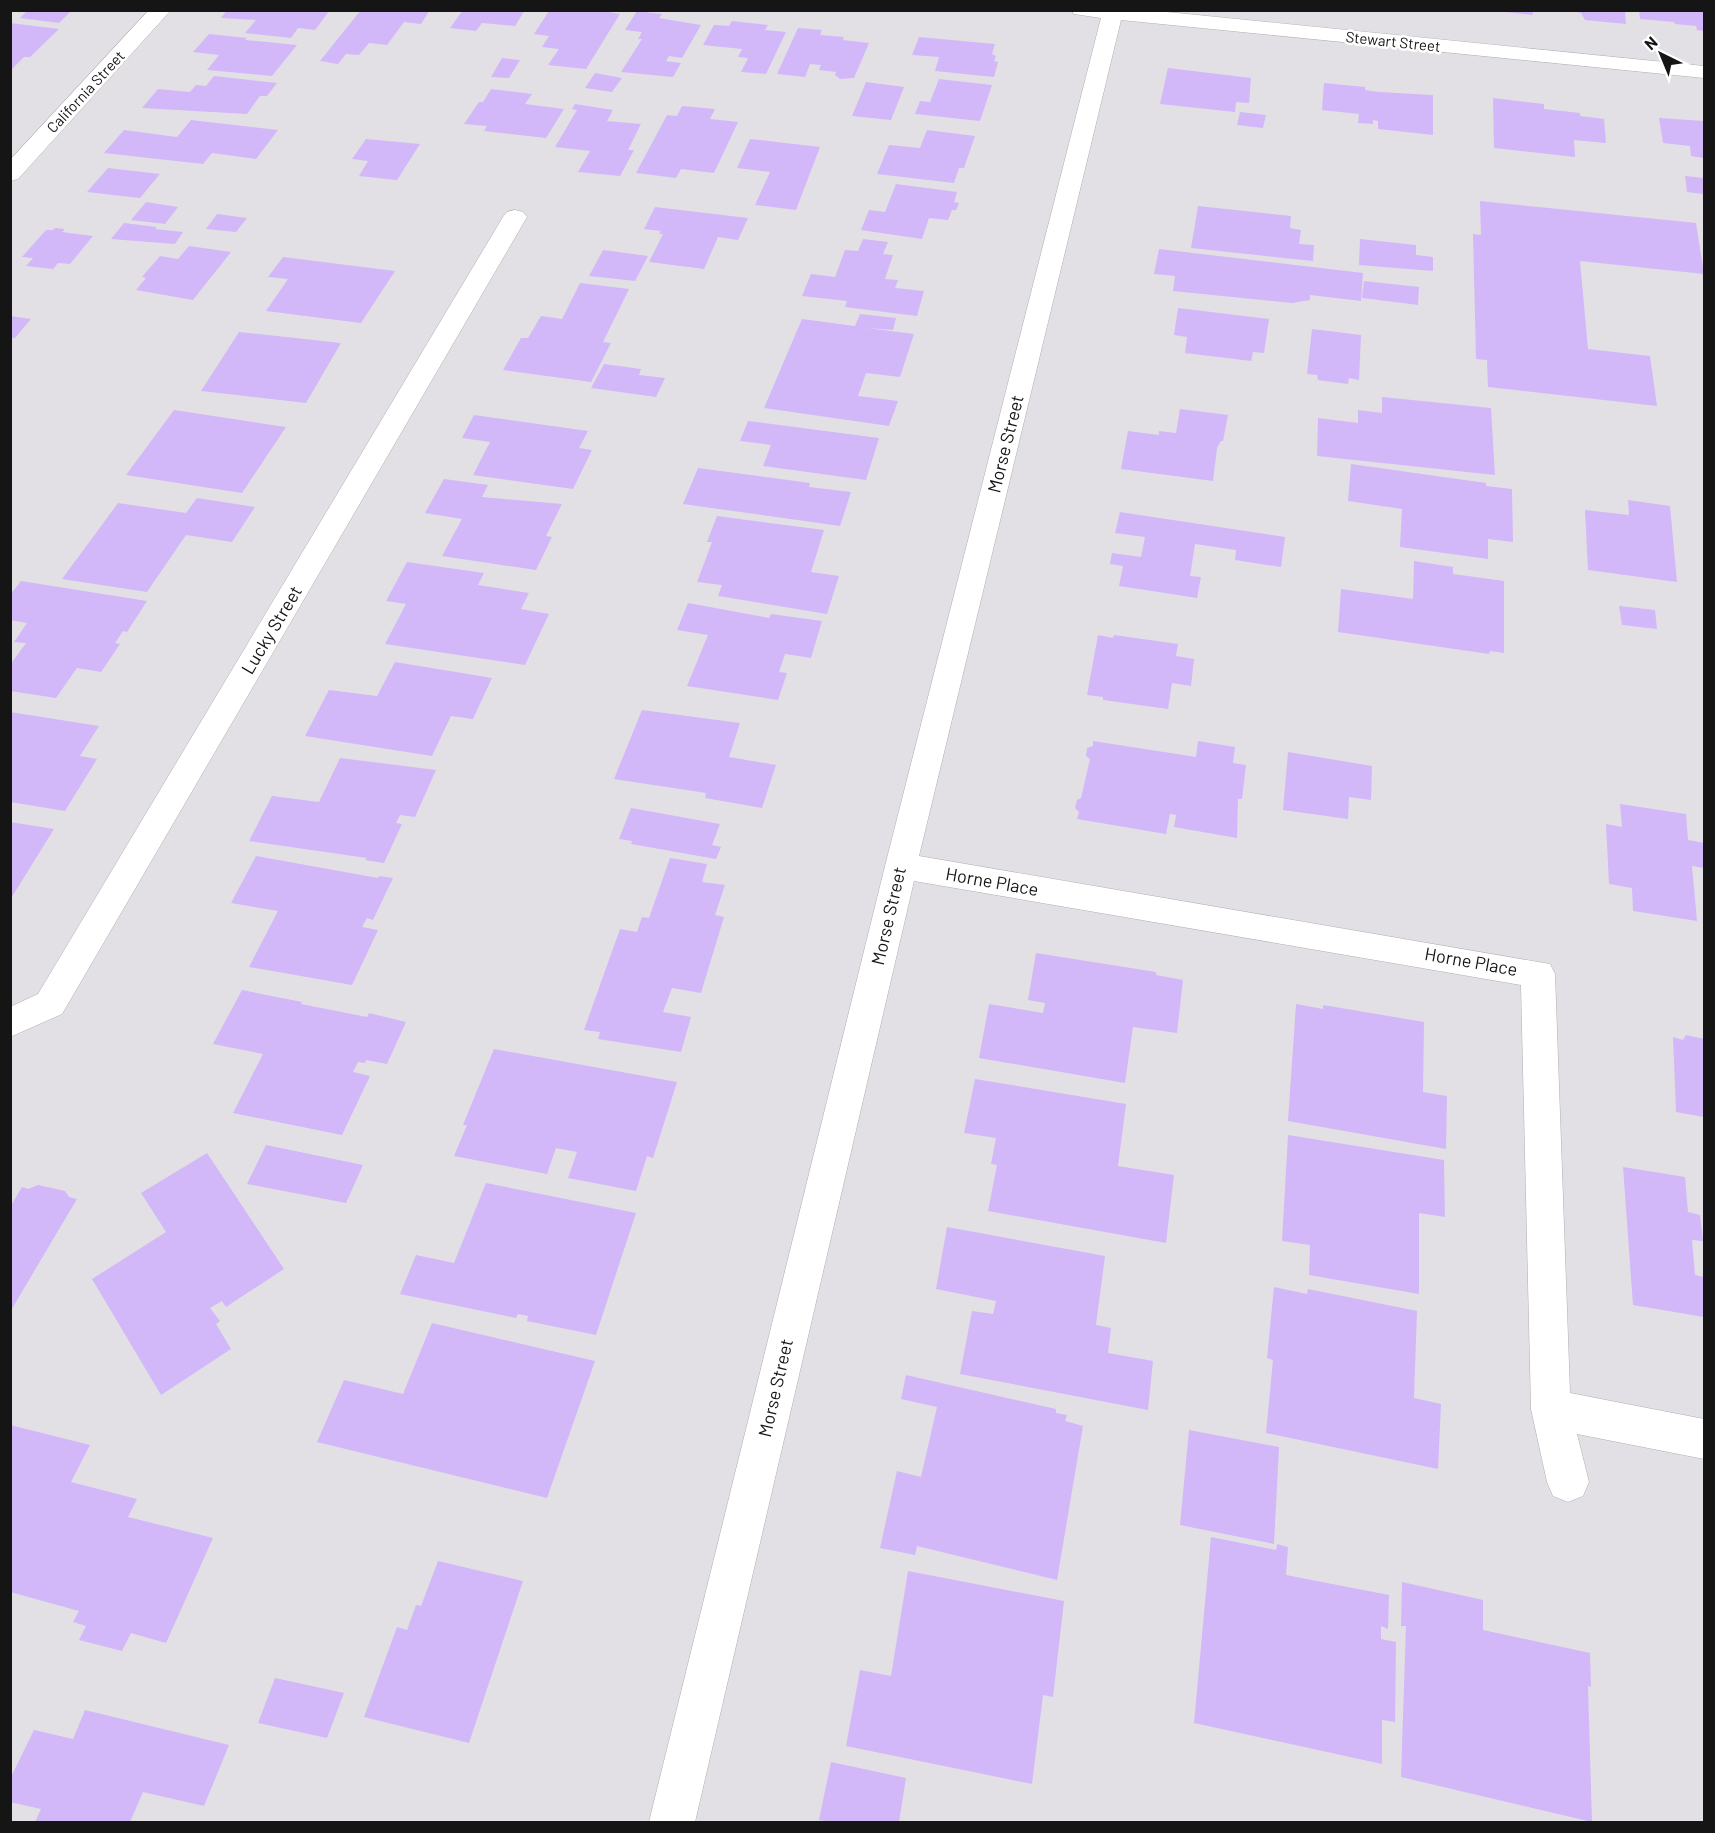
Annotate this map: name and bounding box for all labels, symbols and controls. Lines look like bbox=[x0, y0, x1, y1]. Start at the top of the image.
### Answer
north arrow bbox=[1631, 24, 1691, 84]
street label: Stewart Street bbox=[1345, 27, 1441, 55]
text: N bbox=[1640, 32, 1661, 53]
street label: California Street bbox=[43, 47, 128, 136]
street label: Morse Street bbox=[982, 392, 1028, 495]
street label: Lucky Street bbox=[236, 581, 306, 678]
street label: Horne Place bbox=[944, 862, 1040, 900]
street label: Morse Street bbox=[866, 864, 910, 967]
street label: Horne Place bbox=[1423, 942, 1519, 980]
street label: Morse Street bbox=[753, 1336, 797, 1439]

